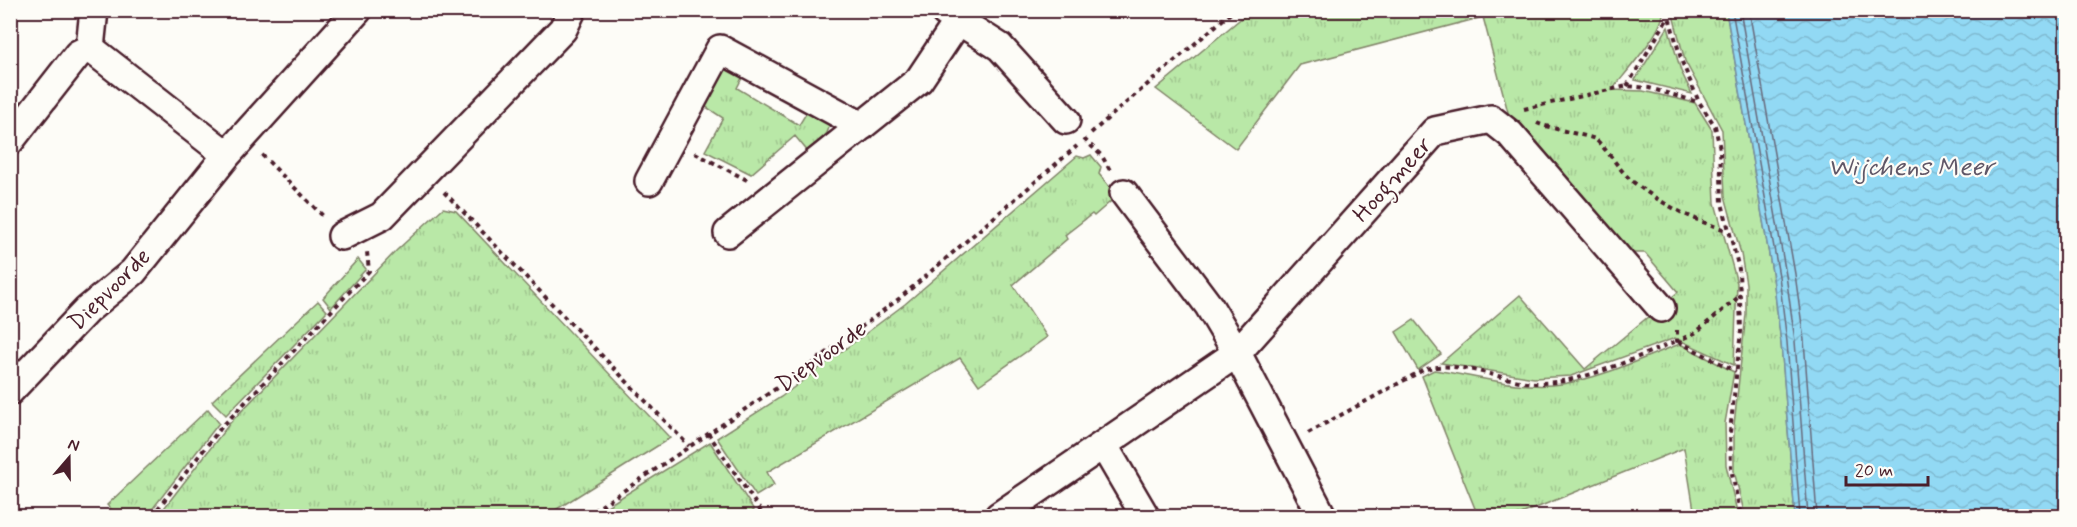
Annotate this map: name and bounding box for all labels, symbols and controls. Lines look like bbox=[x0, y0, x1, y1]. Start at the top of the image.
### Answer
street label: Hoogmeer bbox=[1346, 131, 1442, 231]
water label: Wijchens Meer bbox=[1828, 151, 1997, 185]
street label: Diepvoorde bbox=[62, 242, 158, 338]
street label: Diepvoorde bbox=[770, 314, 873, 401]
north arrow bbox=[39, 428, 99, 488]
text: N bbox=[65, 434, 82, 457]
scale bar bbox=[1846, 449, 1928, 487]
text: 20 m bbox=[1855, 459, 1893, 483]

